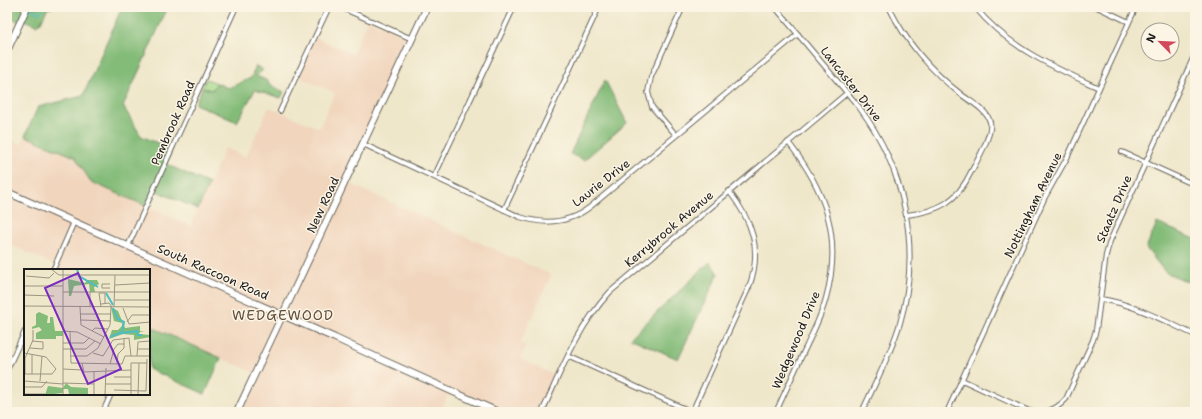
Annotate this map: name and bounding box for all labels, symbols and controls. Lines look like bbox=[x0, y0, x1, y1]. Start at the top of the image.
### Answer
north arrow bbox=[1140, 22, 1180, 62]
text: N bbox=[1143, 31, 1160, 45]
street label: Lancaster Drive bbox=[817, 43, 885, 125]
street label: Pembrook Road bbox=[147, 78, 199, 168]
street label: Nottingham Avenue bbox=[1000, 149, 1066, 260]
street label: Laurie Drive bbox=[569, 155, 633, 211]
street label: Staatz Drive bbox=[1093, 172, 1136, 245]
street label: New Road bbox=[303, 174, 343, 236]
street label: Kerrybrook Avenue bbox=[621, 187, 717, 271]
street label: South Raccoon Road bbox=[155, 240, 272, 304]
inset map bbox=[24, 269, 150, 395]
street label: Wedgewood Drive bbox=[768, 288, 824, 392]
district label: WEDGEWOOD bbox=[232, 306, 334, 324]

